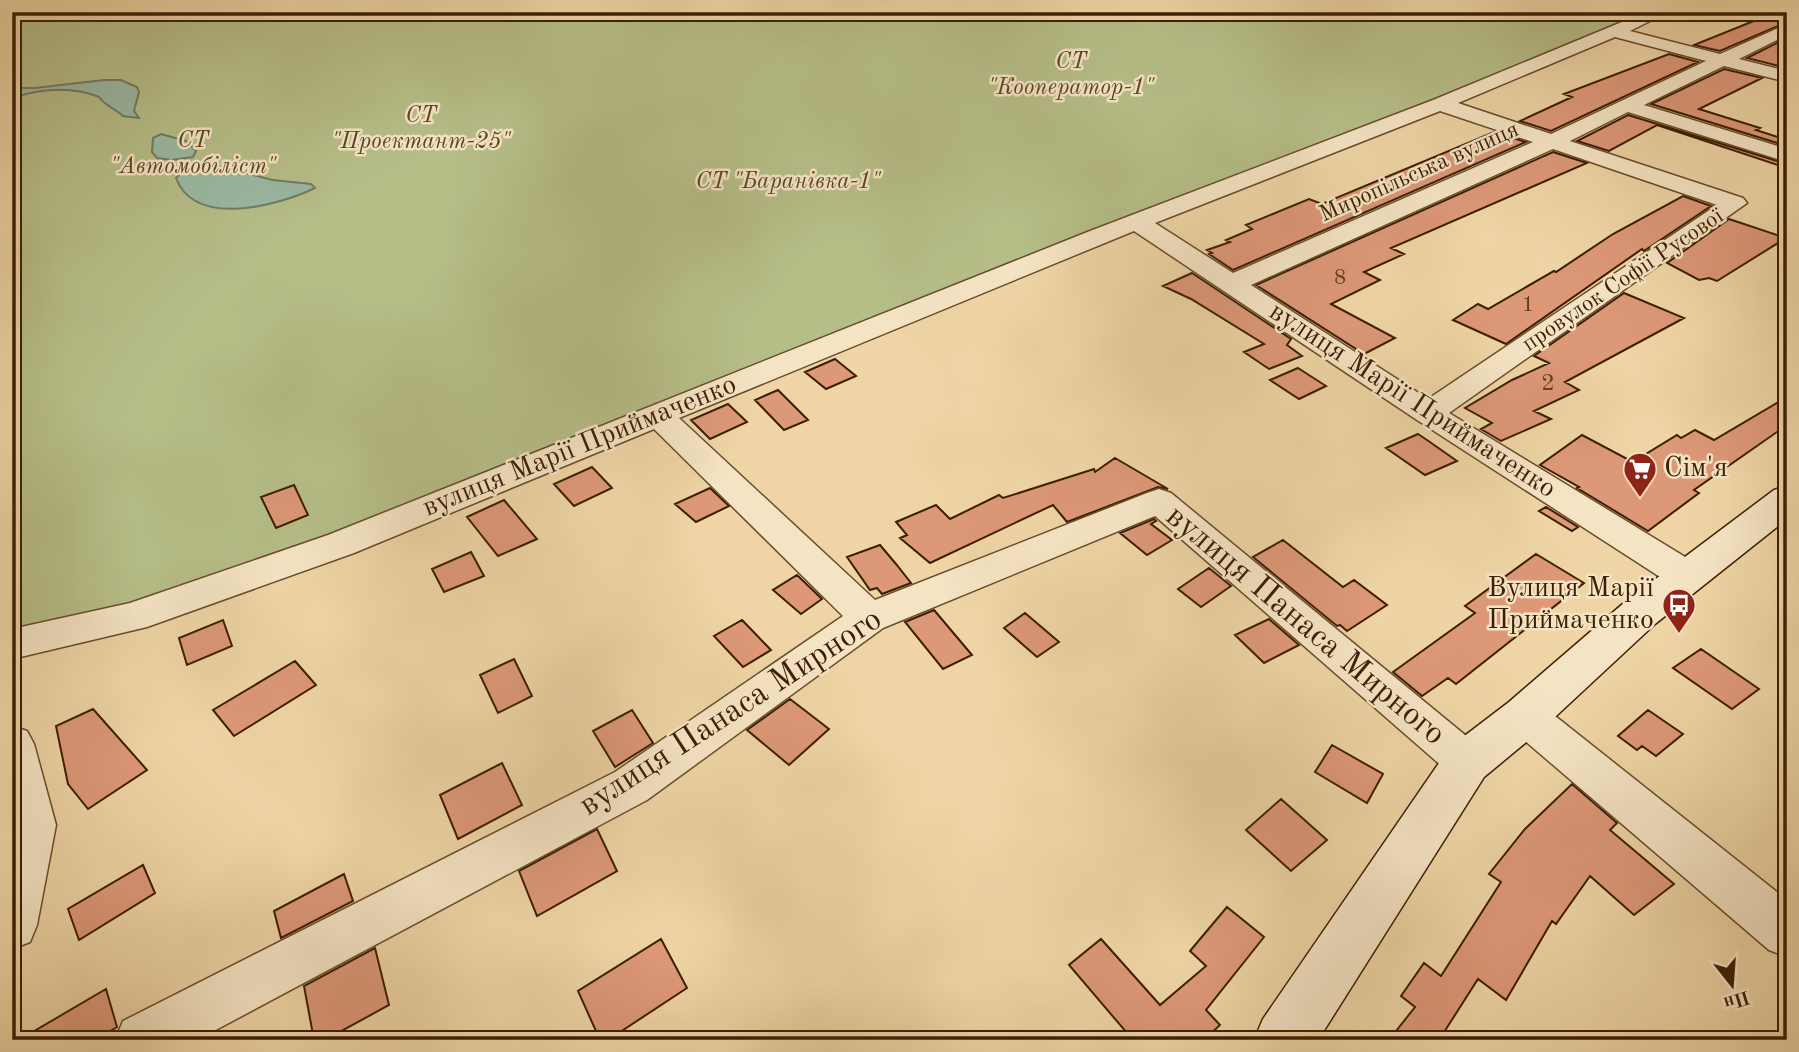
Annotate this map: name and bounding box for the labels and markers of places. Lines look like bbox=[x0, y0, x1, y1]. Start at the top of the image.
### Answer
supermarket icon: Сім'я bbox=[1621, 450, 1659, 499]
place label: Сім'я bbox=[1664, 455, 1728, 483]
place label: Вулиця Марії Приймаченко bbox=[1487, 575, 1654, 635]
bus stop icon: Вулиця Марії Приймаченко bbox=[1660, 586, 1698, 635]

